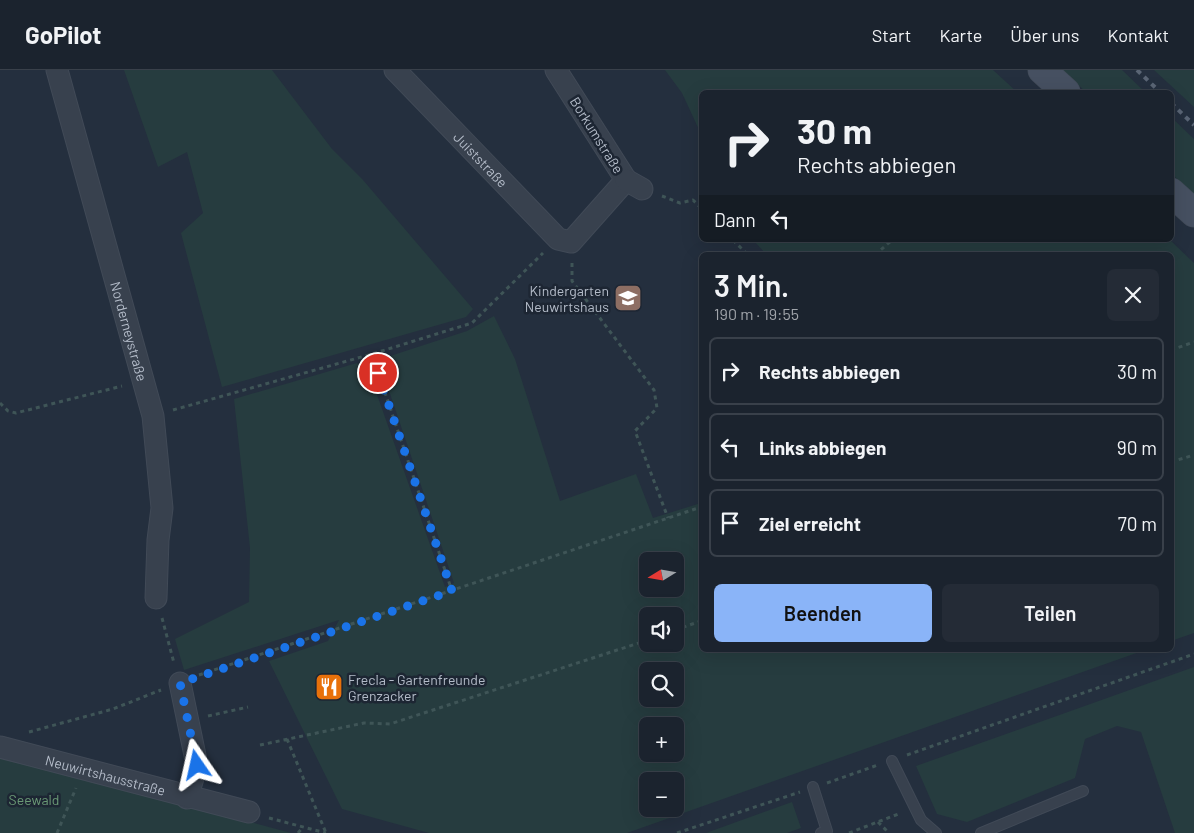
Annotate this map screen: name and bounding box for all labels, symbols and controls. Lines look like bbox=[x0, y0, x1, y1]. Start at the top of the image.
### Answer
text: GoPilot bbox=[25, 20, 102, 49]
text: Start bbox=[872, 24, 911, 46]
text: Karte bbox=[939, 24, 982, 46]
text: Über uns bbox=[1010, 24, 1079, 46]
text: Kontakt bbox=[1107, 24, 1169, 46]
street label: Borkumstraße bbox=[567, 94, 627, 176]
text: 30 m bbox=[797, 109, 872, 151]
icon: right bbox=[714, 110, 779, 175]
street label: Juiststraße bbox=[451, 128, 512, 190]
text: Rechts abbiegen bbox=[797, 151, 956, 177]
icon: left bbox=[766, 205, 794, 233]
text: Dann bbox=[714, 208, 756, 231]
text: 3 Min. bbox=[714, 267, 789, 303]
button: close bbox=[1107, 269, 1159, 321]
street label: Norderneystraße bbox=[108, 279, 151, 383]
place label: Kindergarten Neuwirtshaus bbox=[525, 282, 609, 315]
school or university icon: Kindergarten Neuwirtshaus bbox=[613, 283, 643, 313]
text: 190 m · 19:55 bbox=[714, 304, 799, 323]
pin bbox=[357, 352, 399, 394]
icon: right bbox=[716, 357, 744, 385]
icon: arrive bbox=[364, 359, 392, 387]
text: Rechts abbiegen bbox=[759, 360, 900, 383]
text: 30 m bbox=[1117, 360, 1157, 383]
icon: left bbox=[716, 433, 744, 461]
text: Links abbiegen bbox=[759, 436, 886, 459]
text: 90 m bbox=[1117, 436, 1157, 459]
icon: arrive bbox=[716, 509, 744, 537]
text: Ziel erreicht bbox=[759, 512, 861, 535]
text: 70 m bbox=[1118, 512, 1157, 535]
north arrow bbox=[639, 552, 684, 598]
map controls bbox=[639, 552, 684, 817]
button: Beenden bbox=[714, 584, 932, 642]
button: Teilen bbox=[942, 584, 1159, 642]
button: sound bbox=[639, 607, 684, 652]
button: search bbox=[639, 662, 684, 707]
place label: Frecla - Gartenfreunde Grenzacker bbox=[348, 671, 485, 704]
restaurant icon: Frecla - Gartenfreunde Grenzacker bbox=[314, 672, 344, 702]
button: + bbox=[639, 717, 684, 762]
position arrow bbox=[170, 738, 222, 790]
street label: Neuwirtshausstraße bbox=[44, 751, 167, 798]
button: − bbox=[639, 772, 684, 817]
park label: Seewald bbox=[9, 791, 59, 808]

